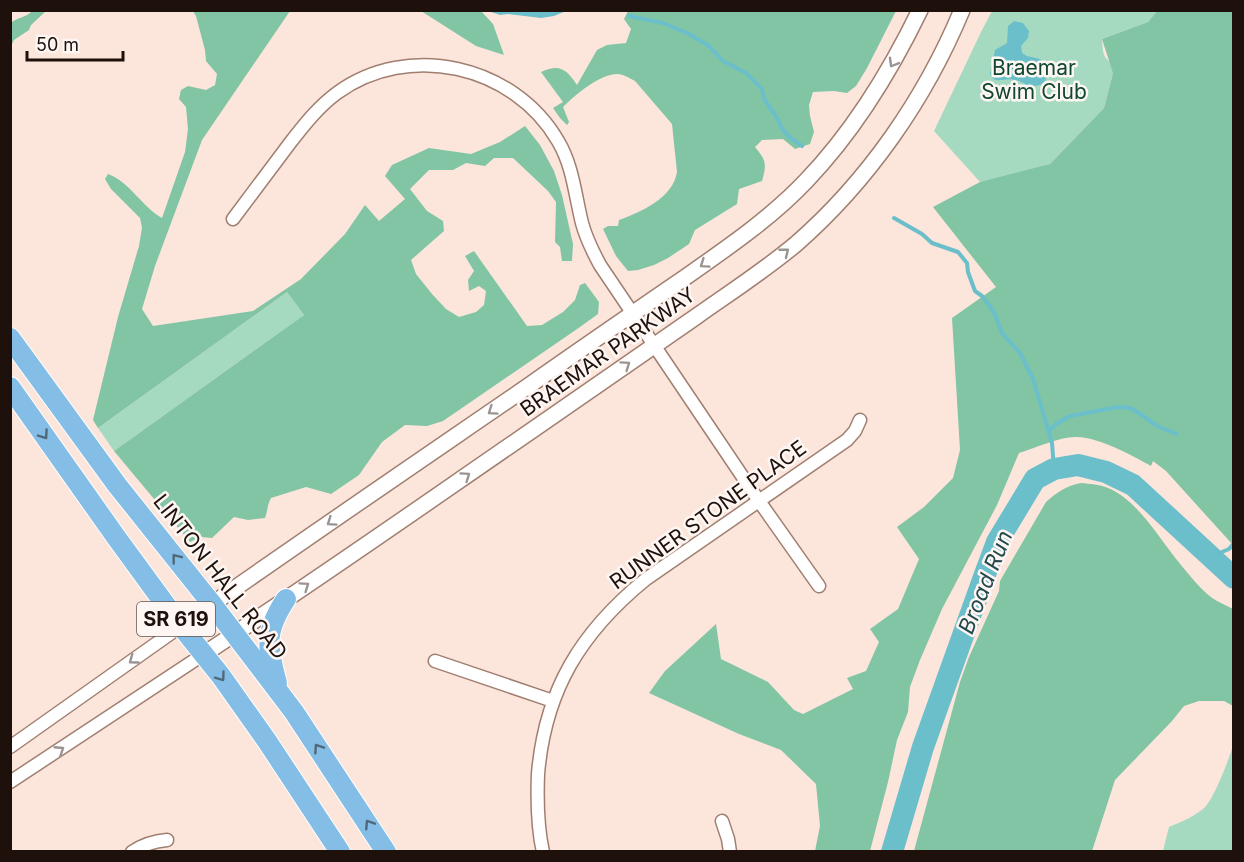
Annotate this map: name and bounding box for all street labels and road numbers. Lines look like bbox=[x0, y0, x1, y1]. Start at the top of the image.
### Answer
street label: BRAEMAR PARKWAY bbox=[515, 282, 700, 421]
street label: RUNNER STONE PLACE bbox=[605, 435, 811, 594]
street label: LINTON HALL ROAD bbox=[148, 489, 293, 664]
road number: SR 619 bbox=[137, 602, 215, 636]

